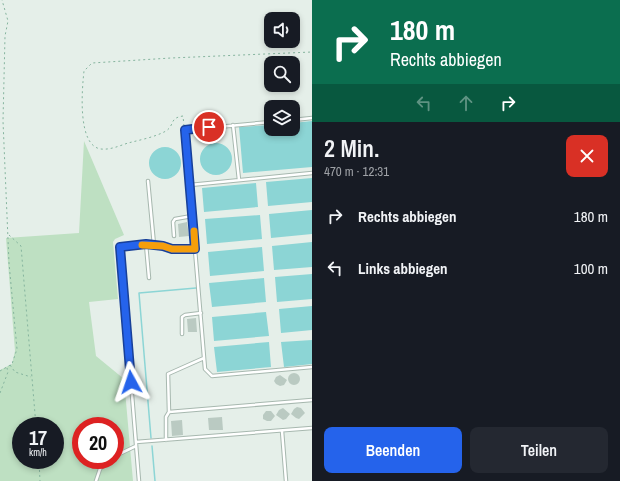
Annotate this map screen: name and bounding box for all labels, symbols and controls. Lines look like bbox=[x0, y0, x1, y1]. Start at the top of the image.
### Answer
text: 180 m bbox=[390, 11, 455, 49]
map controls bbox=[264, 12, 300, 136]
button: sound bbox=[264, 12, 300, 48]
icon: right bbox=[324, 16, 376, 68]
text: Rechts abbiegen bbox=[390, 47, 502, 72]
button: search bbox=[264, 56, 300, 92]
icon: left bbox=[413, 92, 435, 114]
icon: ahead bbox=[455, 92, 477, 114]
icon: right bbox=[497, 92, 519, 114]
button: layers bbox=[264, 100, 300, 136]
pin bbox=[192, 110, 226, 144]
icon: arrive bbox=[198, 116, 220, 138]
text: 2 Min. bbox=[324, 132, 379, 164]
button: close bbox=[566, 135, 608, 177]
text: 470 m · 12:31 bbox=[324, 163, 389, 180]
icon: right bbox=[324, 205, 346, 227]
text: Rechts abbiegen bbox=[358, 206, 456, 227]
text: 180 m bbox=[574, 206, 608, 227]
icon: left bbox=[324, 257, 346, 279]
text: Links abbiegen bbox=[358, 258, 448, 279]
text: 100 m bbox=[574, 258, 608, 279]
position arrow bbox=[110, 361, 152, 403]
speed limit sign: 20 bbox=[72, 417, 124, 469]
text: 17 bbox=[29, 424, 47, 451]
button: Beenden bbox=[324, 427, 462, 473]
button: Teilen bbox=[470, 427, 608, 473]
text: km/h bbox=[29, 446, 47, 459]

